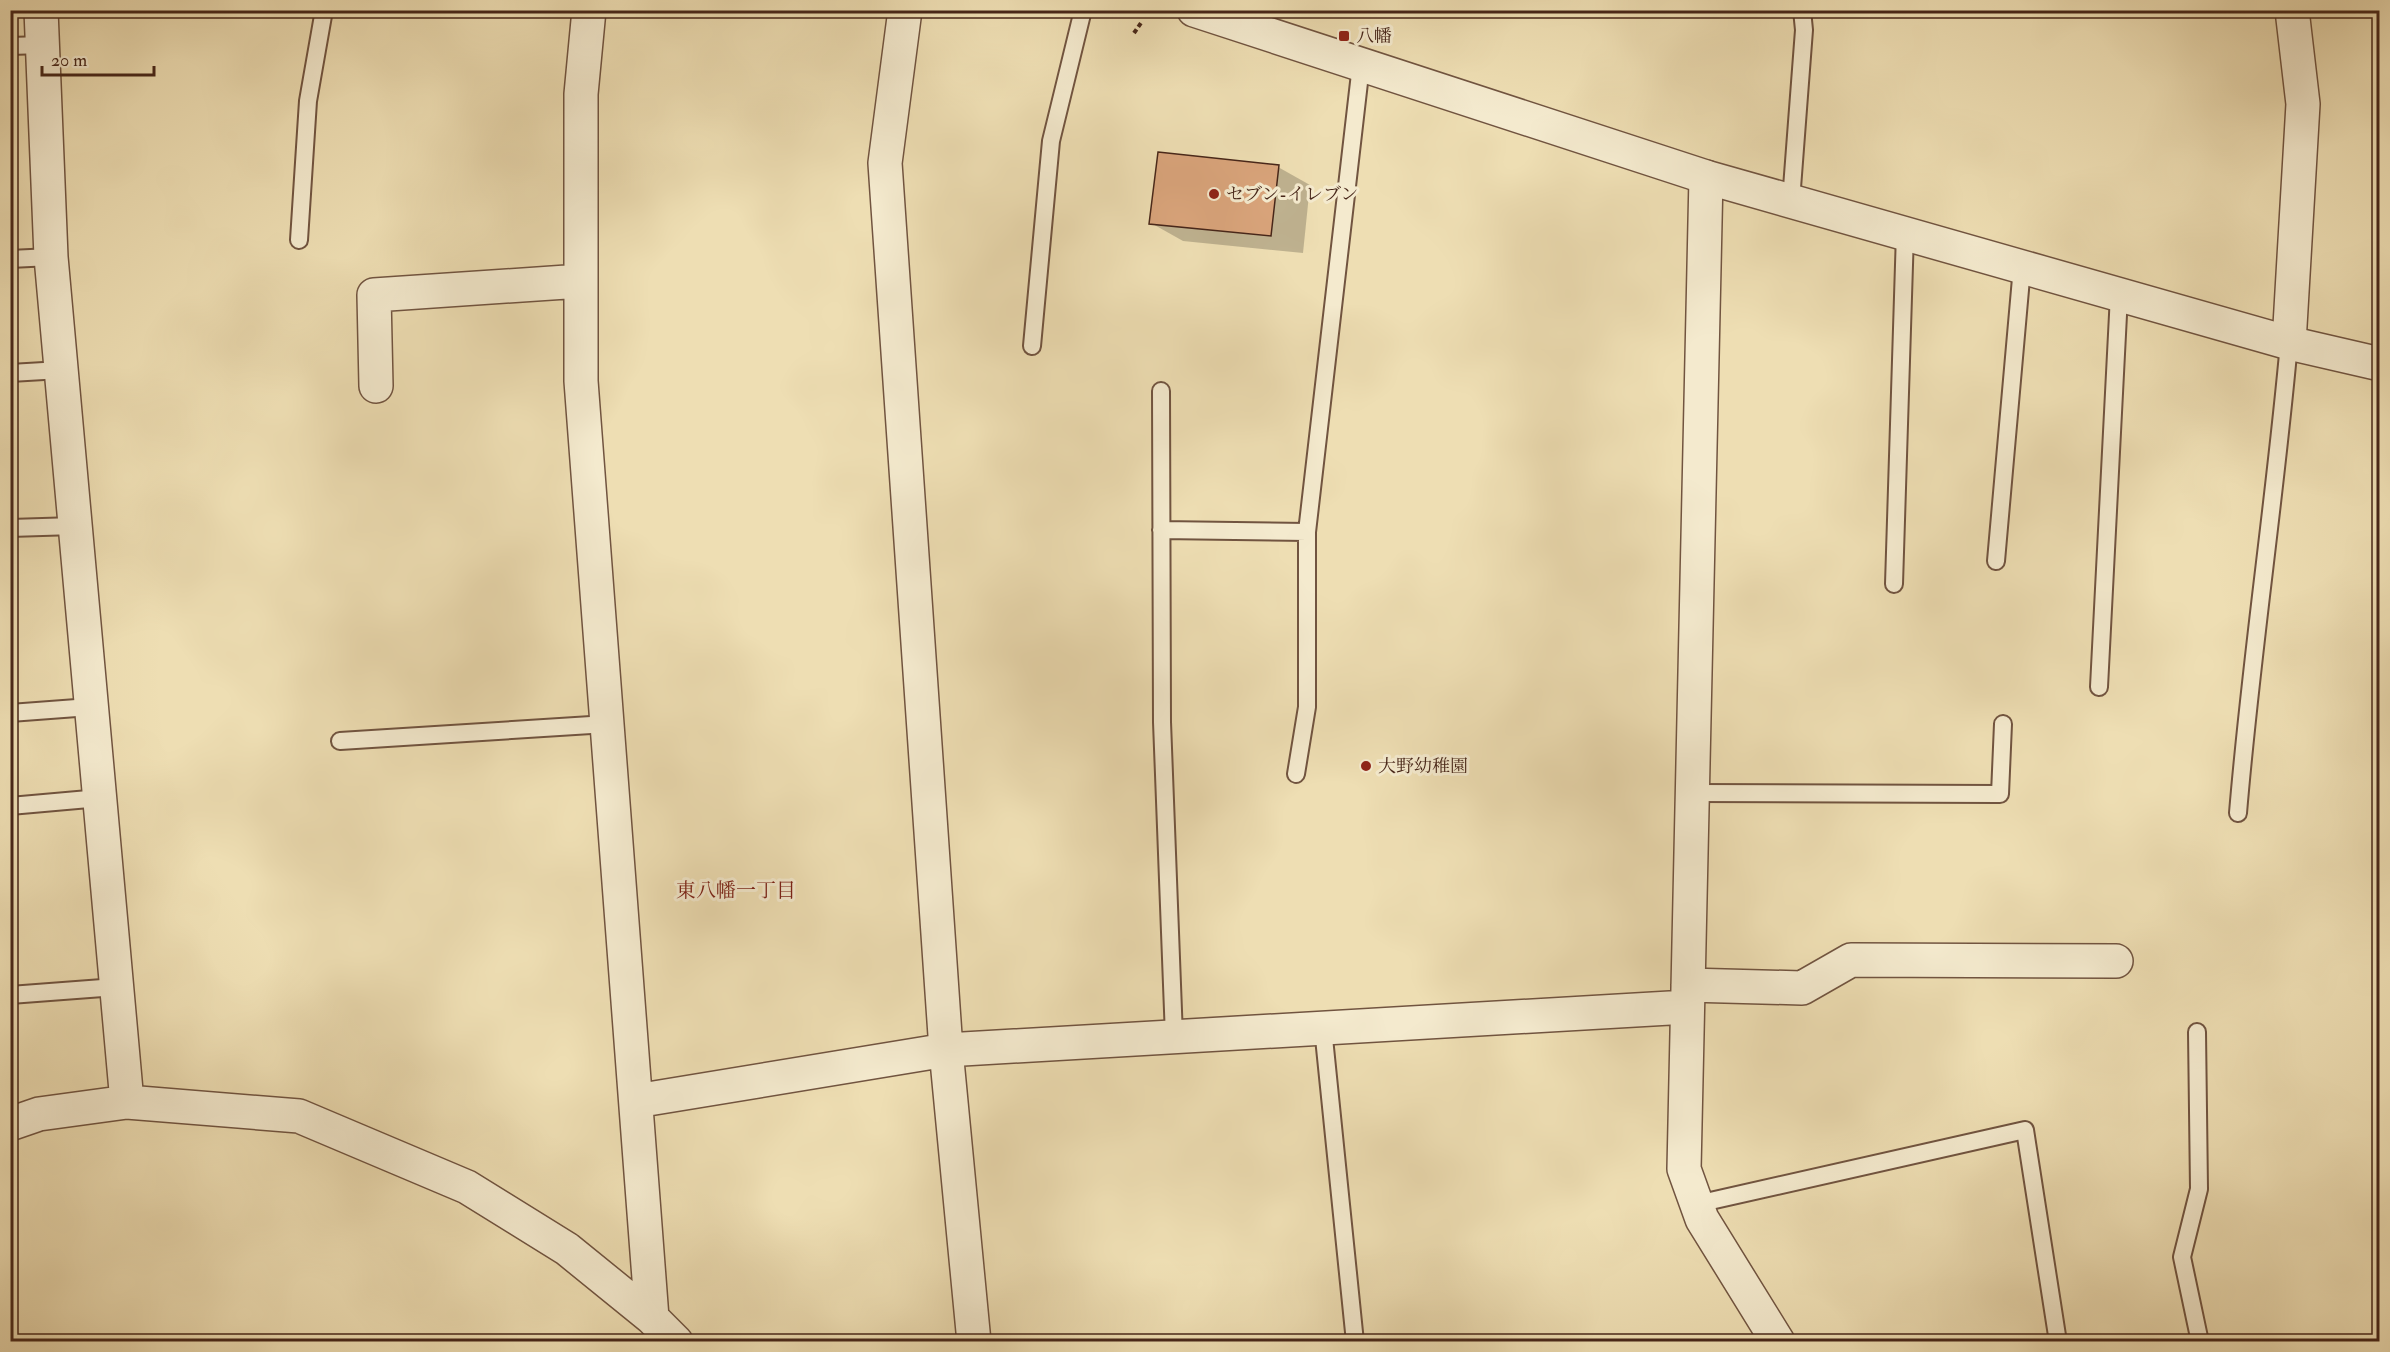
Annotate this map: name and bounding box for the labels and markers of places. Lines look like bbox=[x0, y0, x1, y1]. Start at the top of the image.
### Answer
place label: 八幡 bbox=[1356, 25, 1392, 48]
marker: 八幡 bbox=[1337, 29, 1351, 43]
place label: セブン-イレブン bbox=[1226, 183, 1358, 206]
marker: セブン-イレブン bbox=[1207, 187, 1221, 201]
place label: 大野幼稚園 bbox=[1378, 755, 1468, 778]
marker: 大野幼稚園 bbox=[1359, 759, 1373, 773]

